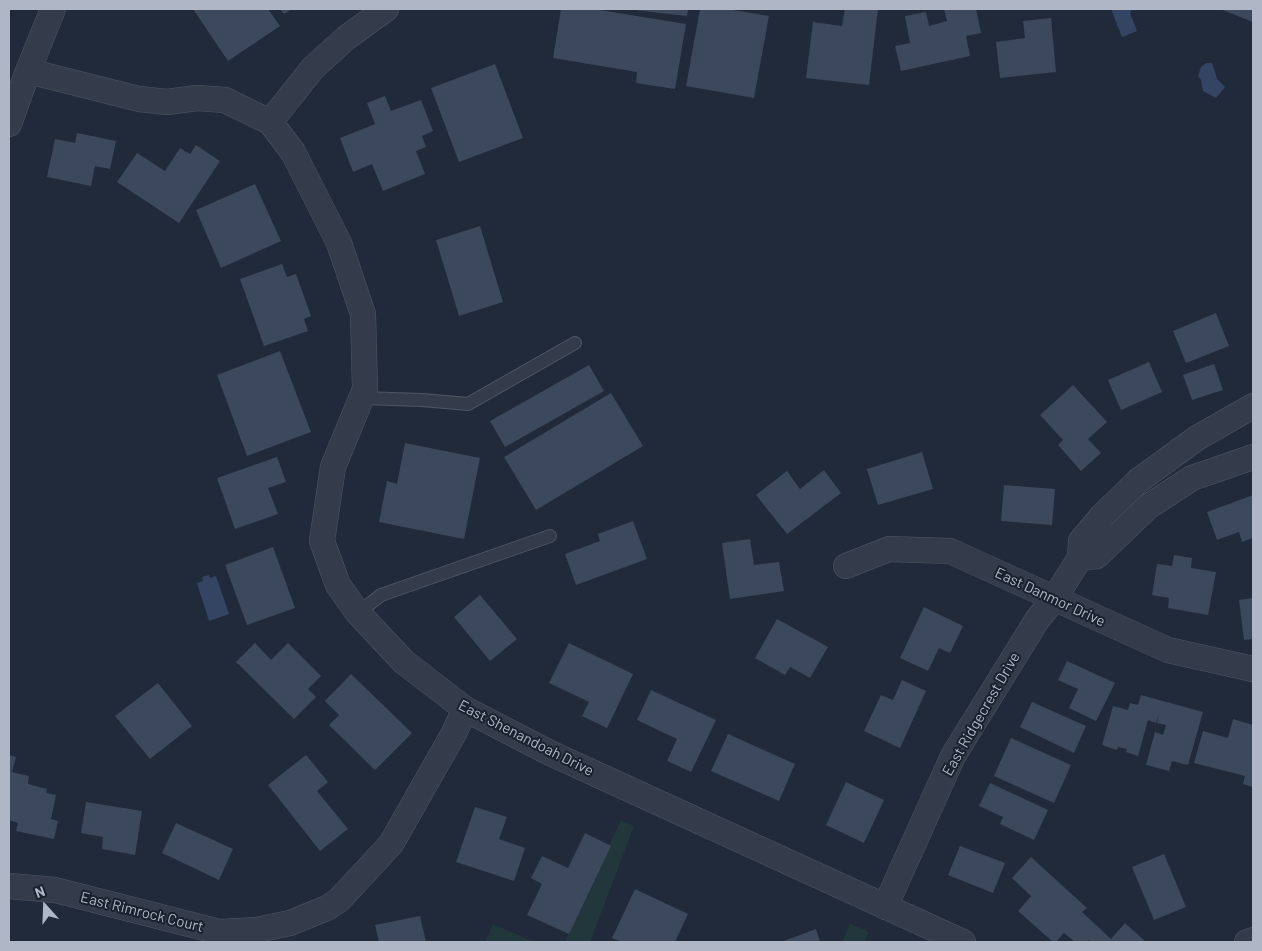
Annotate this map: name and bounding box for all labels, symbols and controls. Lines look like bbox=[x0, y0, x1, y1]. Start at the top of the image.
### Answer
street label: East Danmor Drive bbox=[992, 564, 1108, 630]
street label: East Ridgecrest Drive bbox=[938, 649, 1024, 779]
street label: East Shenandoah Drive bbox=[455, 696, 597, 780]
north arrow bbox=[20, 881, 70, 931]
text: N bbox=[32, 882, 47, 901]
street label: East Rimrock Court bbox=[79, 888, 205, 936]

